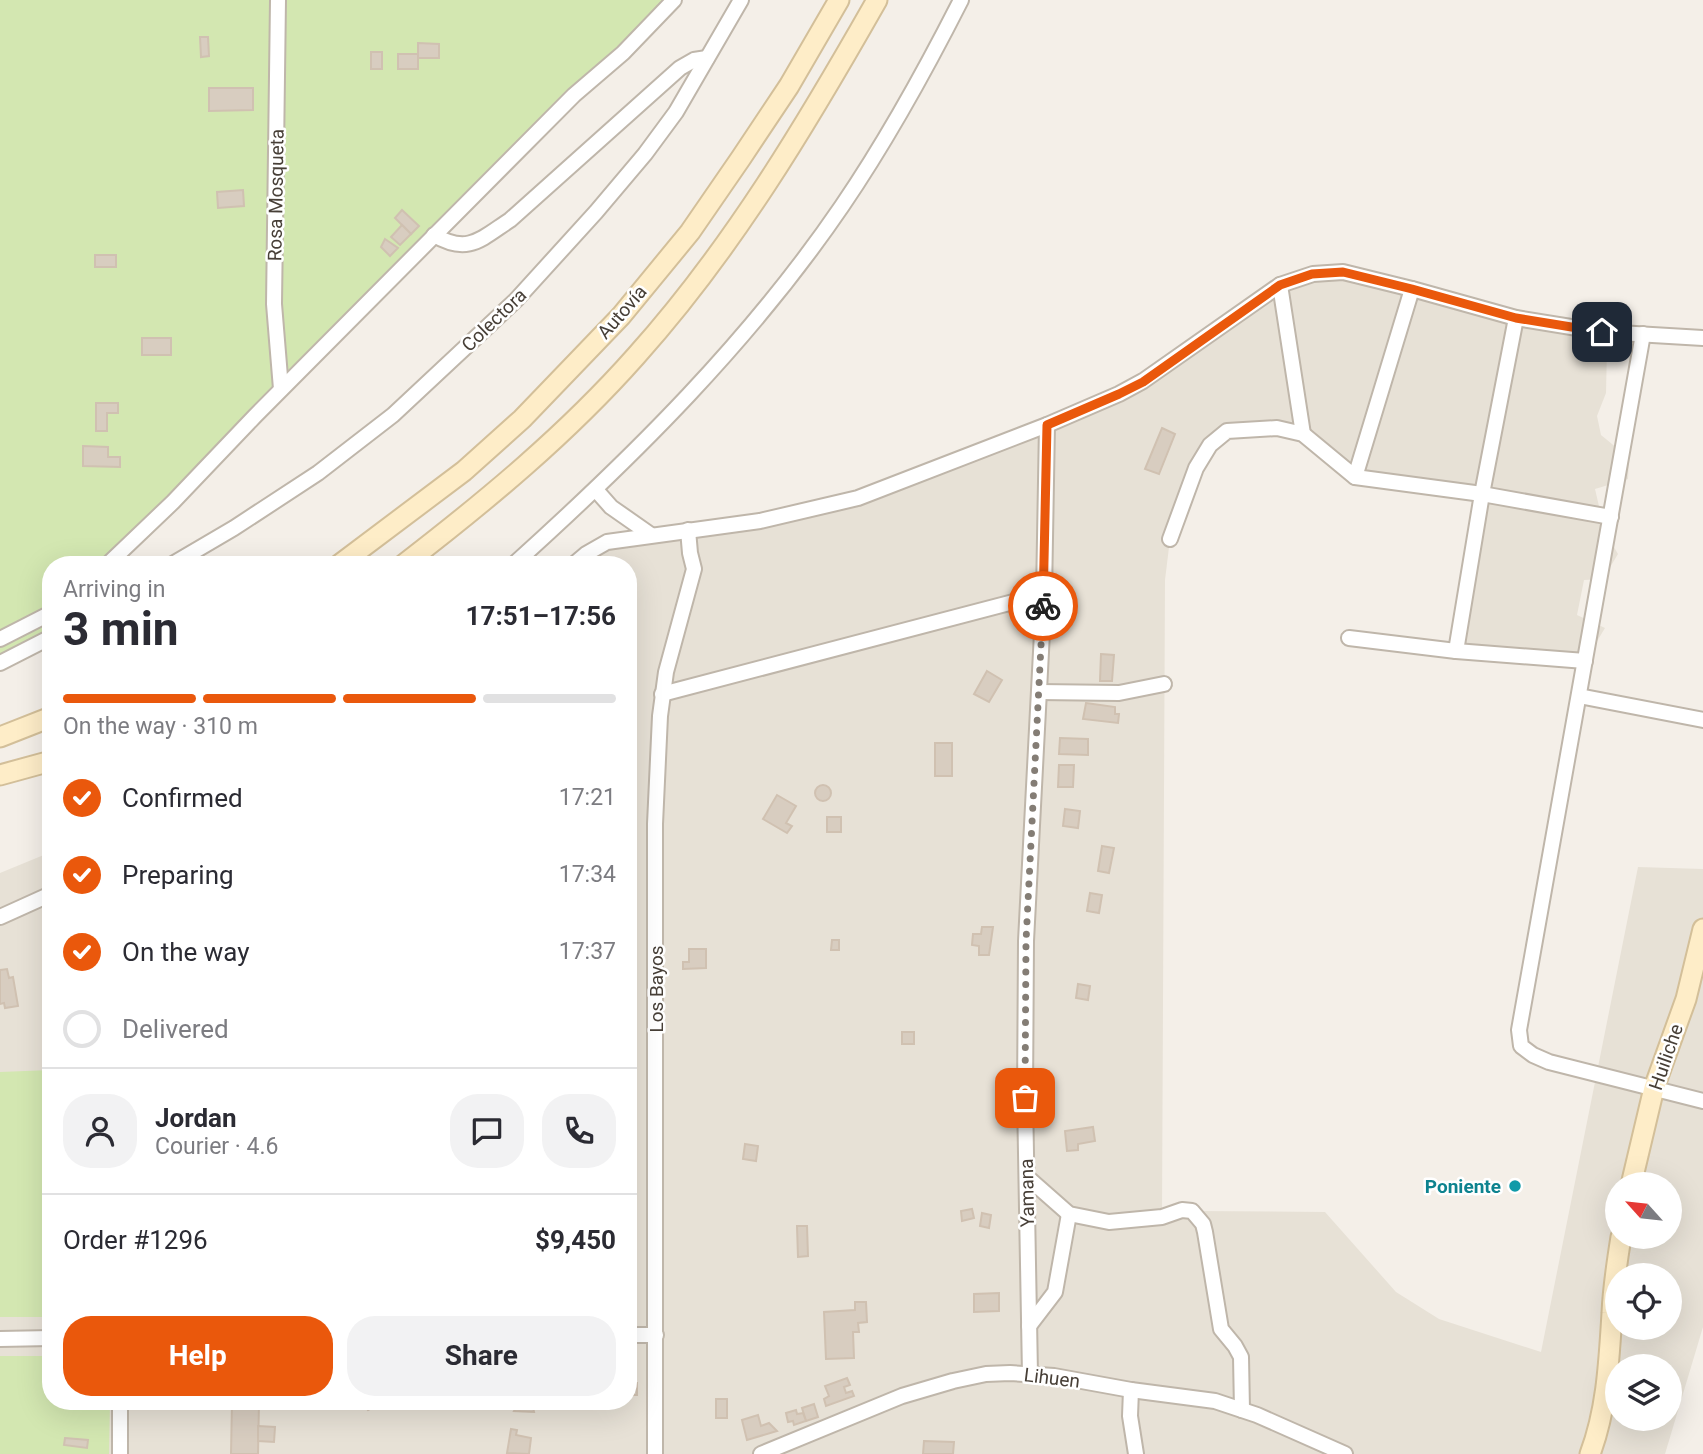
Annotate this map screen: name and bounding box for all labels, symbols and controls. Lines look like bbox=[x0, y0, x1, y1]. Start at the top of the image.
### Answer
street label: Rosa Mosqueta bbox=[263, 129, 289, 261]
street label: Autovía bbox=[592, 280, 652, 344]
street label: Colectora bbox=[457, 284, 531, 356]
pin bbox=[1572, 302, 1632, 362]
icon: home bbox=[1583, 313, 1621, 351]
courier bbox=[1008, 571, 1078, 641]
text: Arriving in bbox=[63, 576, 166, 603]
icon: bike bbox=[1024, 587, 1062, 625]
text: 17:51–17:56 bbox=[466, 601, 616, 631]
text: 3 min bbox=[63, 602, 179, 656]
text: On the way · 310 m bbox=[63, 713, 258, 740]
icon: check bbox=[63, 779, 101, 817]
text: Confirmed bbox=[122, 783, 243, 813]
text: 17:21 bbox=[559, 784, 616, 811]
icon: check bbox=[63, 856, 101, 894]
text: Preparing bbox=[122, 860, 234, 890]
text: 17:34 bbox=[559, 861, 616, 888]
icon: check bbox=[63, 933, 101, 971]
text: On the way bbox=[122, 937, 250, 967]
text: 17:37 bbox=[559, 938, 616, 965]
street label: Los Bayos bbox=[645, 945, 668, 1033]
text: Delivered bbox=[122, 1014, 229, 1044]
street label: Huiliche bbox=[1644, 1021, 1688, 1093]
pin bbox=[995, 1068, 1055, 1128]
icon: bag bbox=[1006, 1079, 1044, 1117]
button: person bbox=[63, 1094, 137, 1168]
button: chat bbox=[450, 1094, 524, 1168]
button: phone bbox=[542, 1094, 616, 1168]
text: Jordan bbox=[155, 1103, 237, 1133]
text: Courier · 4.6 bbox=[155, 1133, 278, 1160]
street label: Yamana bbox=[1015, 1158, 1039, 1228]
north arrow bbox=[1605, 1172, 1682, 1250]
map controls bbox=[1605, 1172, 1682, 1431]
place label: Poniente bbox=[1425, 1175, 1501, 1198]
marker: Poniente bbox=[1507, 1178, 1523, 1194]
text: Order #1296 bbox=[63, 1225, 208, 1255]
text: $9,450 bbox=[535, 1225, 616, 1255]
button: locate bbox=[1605, 1263, 1682, 1340]
button: Help bbox=[63, 1316, 333, 1396]
button: Share bbox=[347, 1316, 616, 1396]
button: layers bbox=[1605, 1354, 1682, 1431]
street label: Lihuen bbox=[1023, 1363, 1081, 1393]

